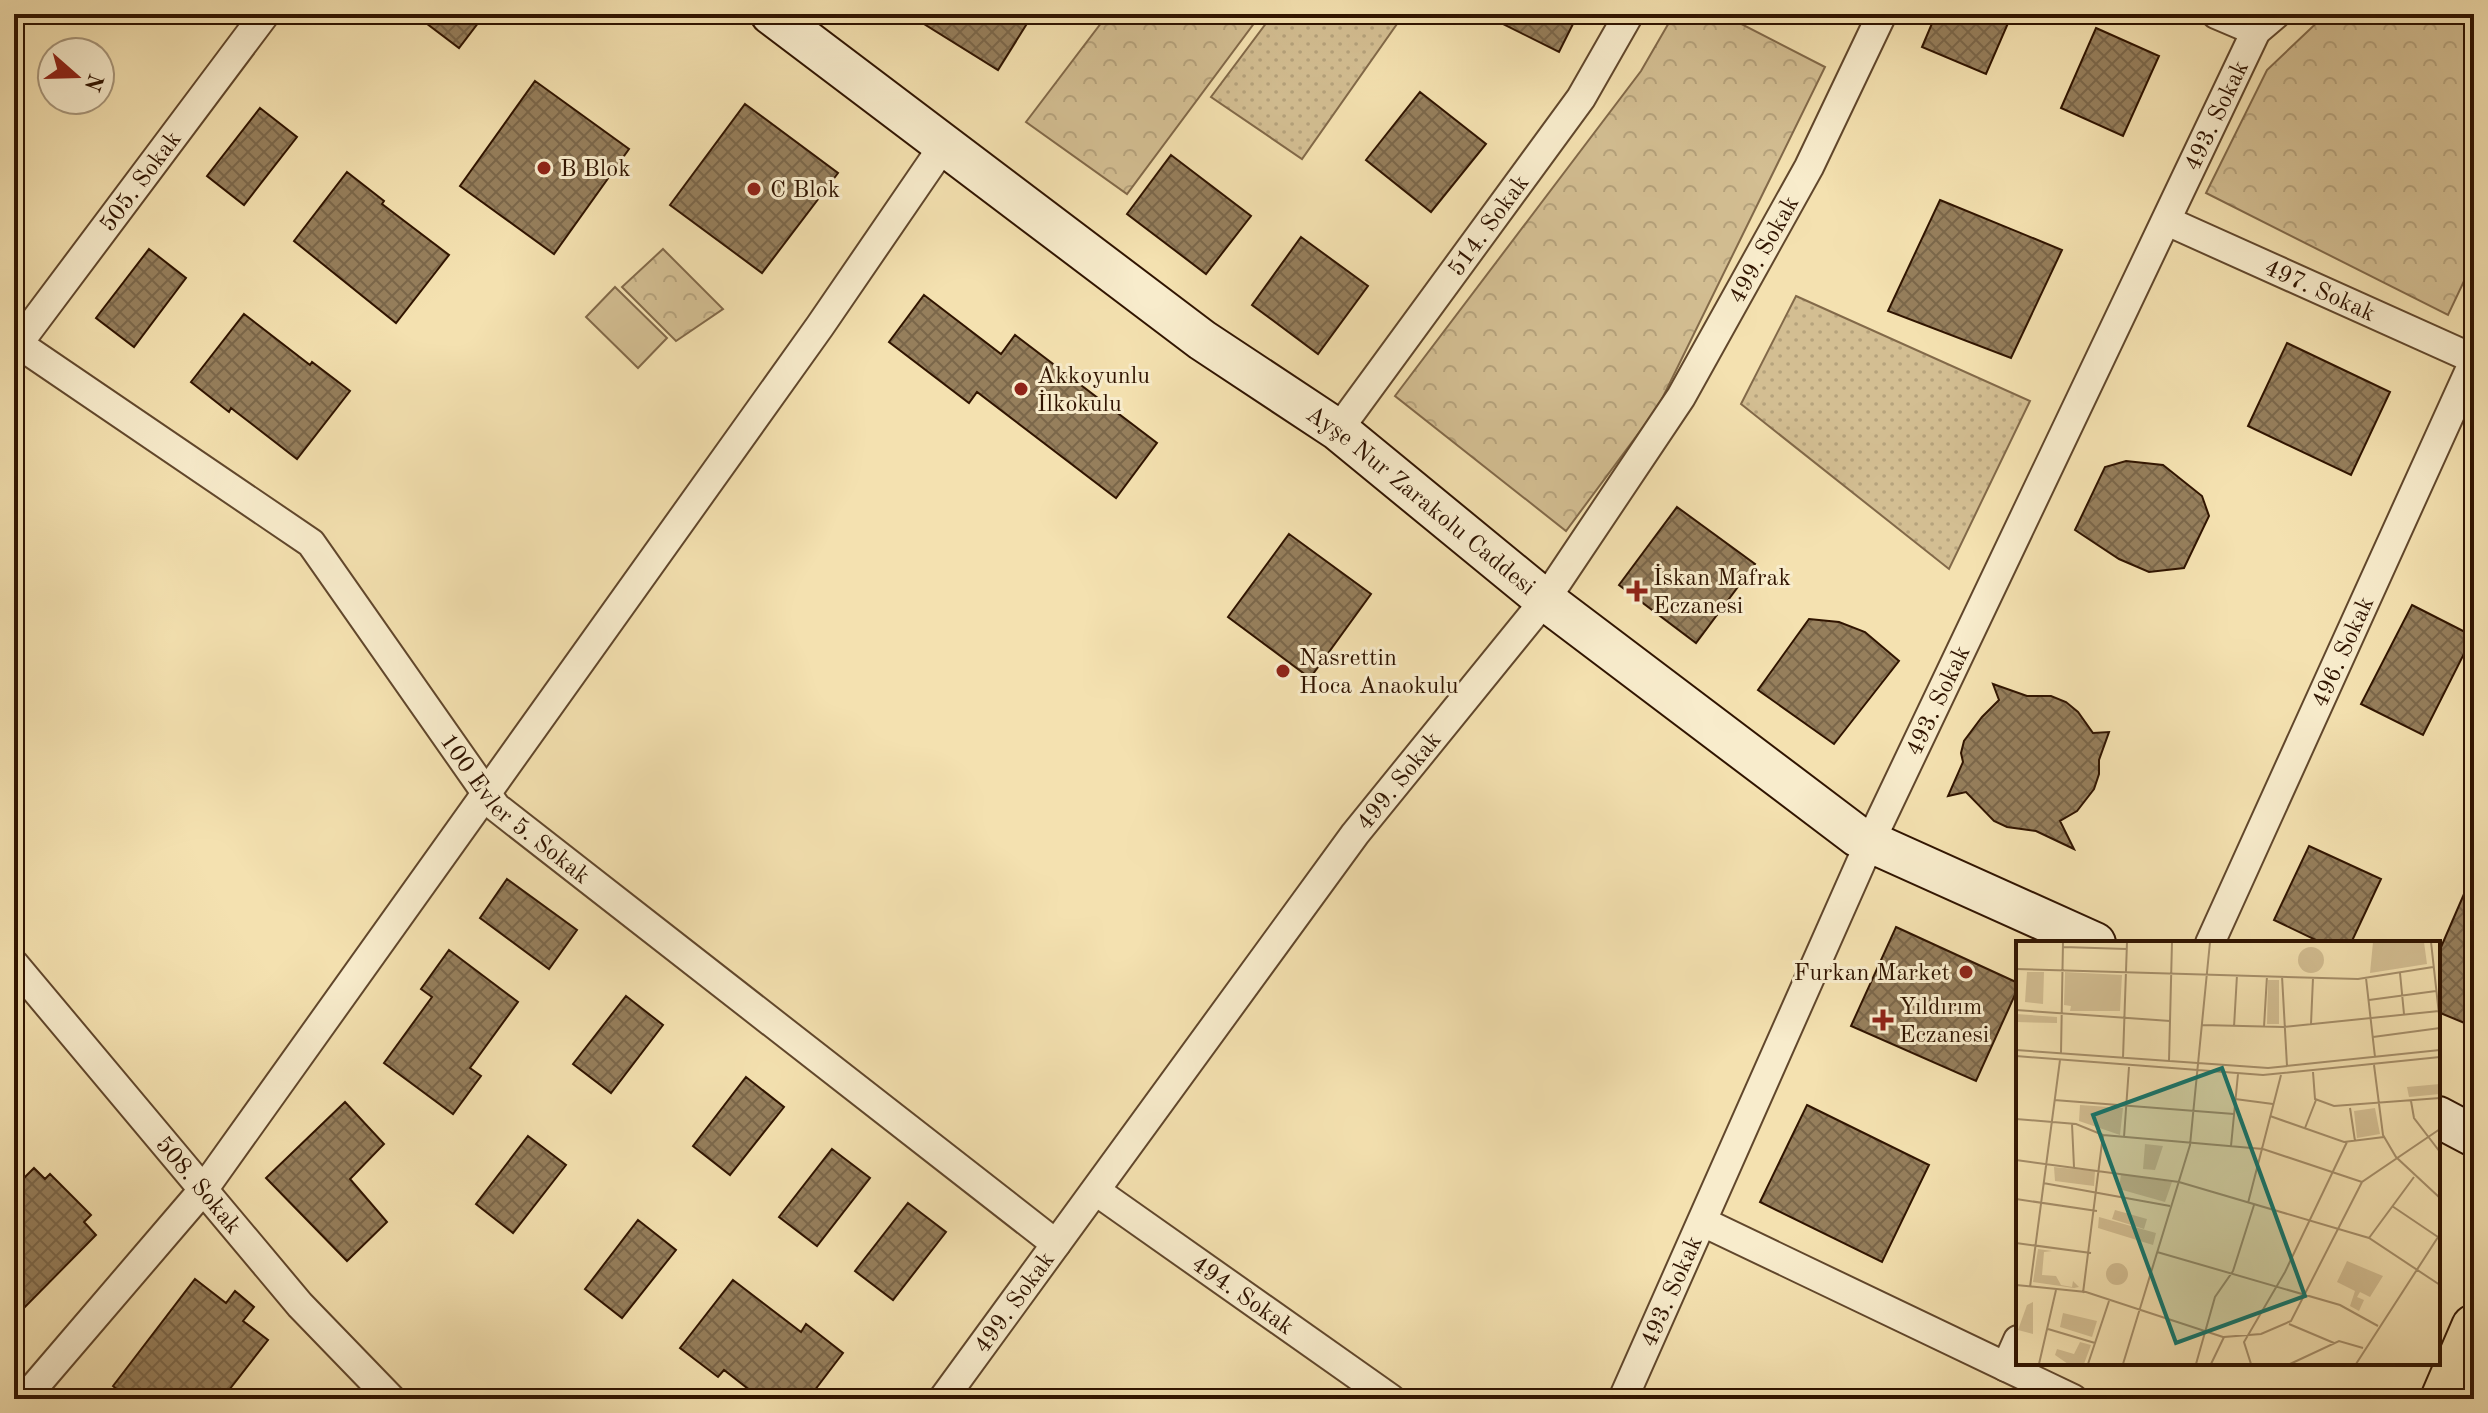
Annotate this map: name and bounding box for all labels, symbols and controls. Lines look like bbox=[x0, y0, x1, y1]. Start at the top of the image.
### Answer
north arrow bbox=[36, 36, 116, 116]
street label: 493. Sokak bbox=[2181, 57, 2254, 175]
text: N bbox=[80, 70, 106, 94]
street label: 505. Sokak bbox=[96, 127, 187, 237]
place label: B Blok bbox=[560, 158, 631, 182]
marker: B Blok bbox=[535, 159, 553, 177]
street label: 514. Sokak bbox=[1445, 171, 1534, 281]
place label: C Blok bbox=[770, 179, 840, 203]
marker: C Blok bbox=[745, 180, 763, 198]
street label: 499. Sokak bbox=[1726, 193, 1804, 308]
street label: 497. Sokak bbox=[2260, 256, 2379, 327]
place label: Akkoyunlu İlkokulu bbox=[1037, 365, 1150, 417]
marker: Akkoyunlu İlkokulu bbox=[1012, 380, 1030, 398]
street label: Ayşe Nur Zarakolu Caddesi bbox=[1301, 402, 1539, 601]
place label: İskan Mafrak Eczanesi bbox=[1653, 564, 1791, 619]
marker: İskan Mafrak Eczanesi bbox=[1628, 582, 1646, 600]
street label: 496. Sokak bbox=[2309, 593, 2379, 711]
street label: 493. Sokak bbox=[1903, 643, 1976, 760]
place label: Nasrettin Hoca Anaokulu bbox=[1299, 647, 1459, 699]
marker: Nasrettin Hoca Anaokulu bbox=[1274, 662, 1292, 680]
street label: 499. Sokak bbox=[1353, 728, 1447, 836]
street label: 100 Evler 5. Sokak bbox=[435, 730, 594, 889]
inset map bbox=[2016, 941, 2440, 1365]
place label: Furkan Market bbox=[1793, 962, 1950, 986]
marker: Furkan Market bbox=[1957, 963, 1975, 981]
place label: Yıldırım Eczanesi bbox=[1899, 996, 1989, 1048]
marker: Yıldırım Eczanesi bbox=[1874, 1011, 1892, 1029]
street label: 508. Sokak bbox=[150, 1133, 245, 1239]
street label: 493. Sokak bbox=[1638, 1233, 1708, 1351]
street label: 499. Sokak bbox=[971, 1248, 1060, 1358]
street label: 494. Sokak bbox=[1186, 1252, 1297, 1340]

